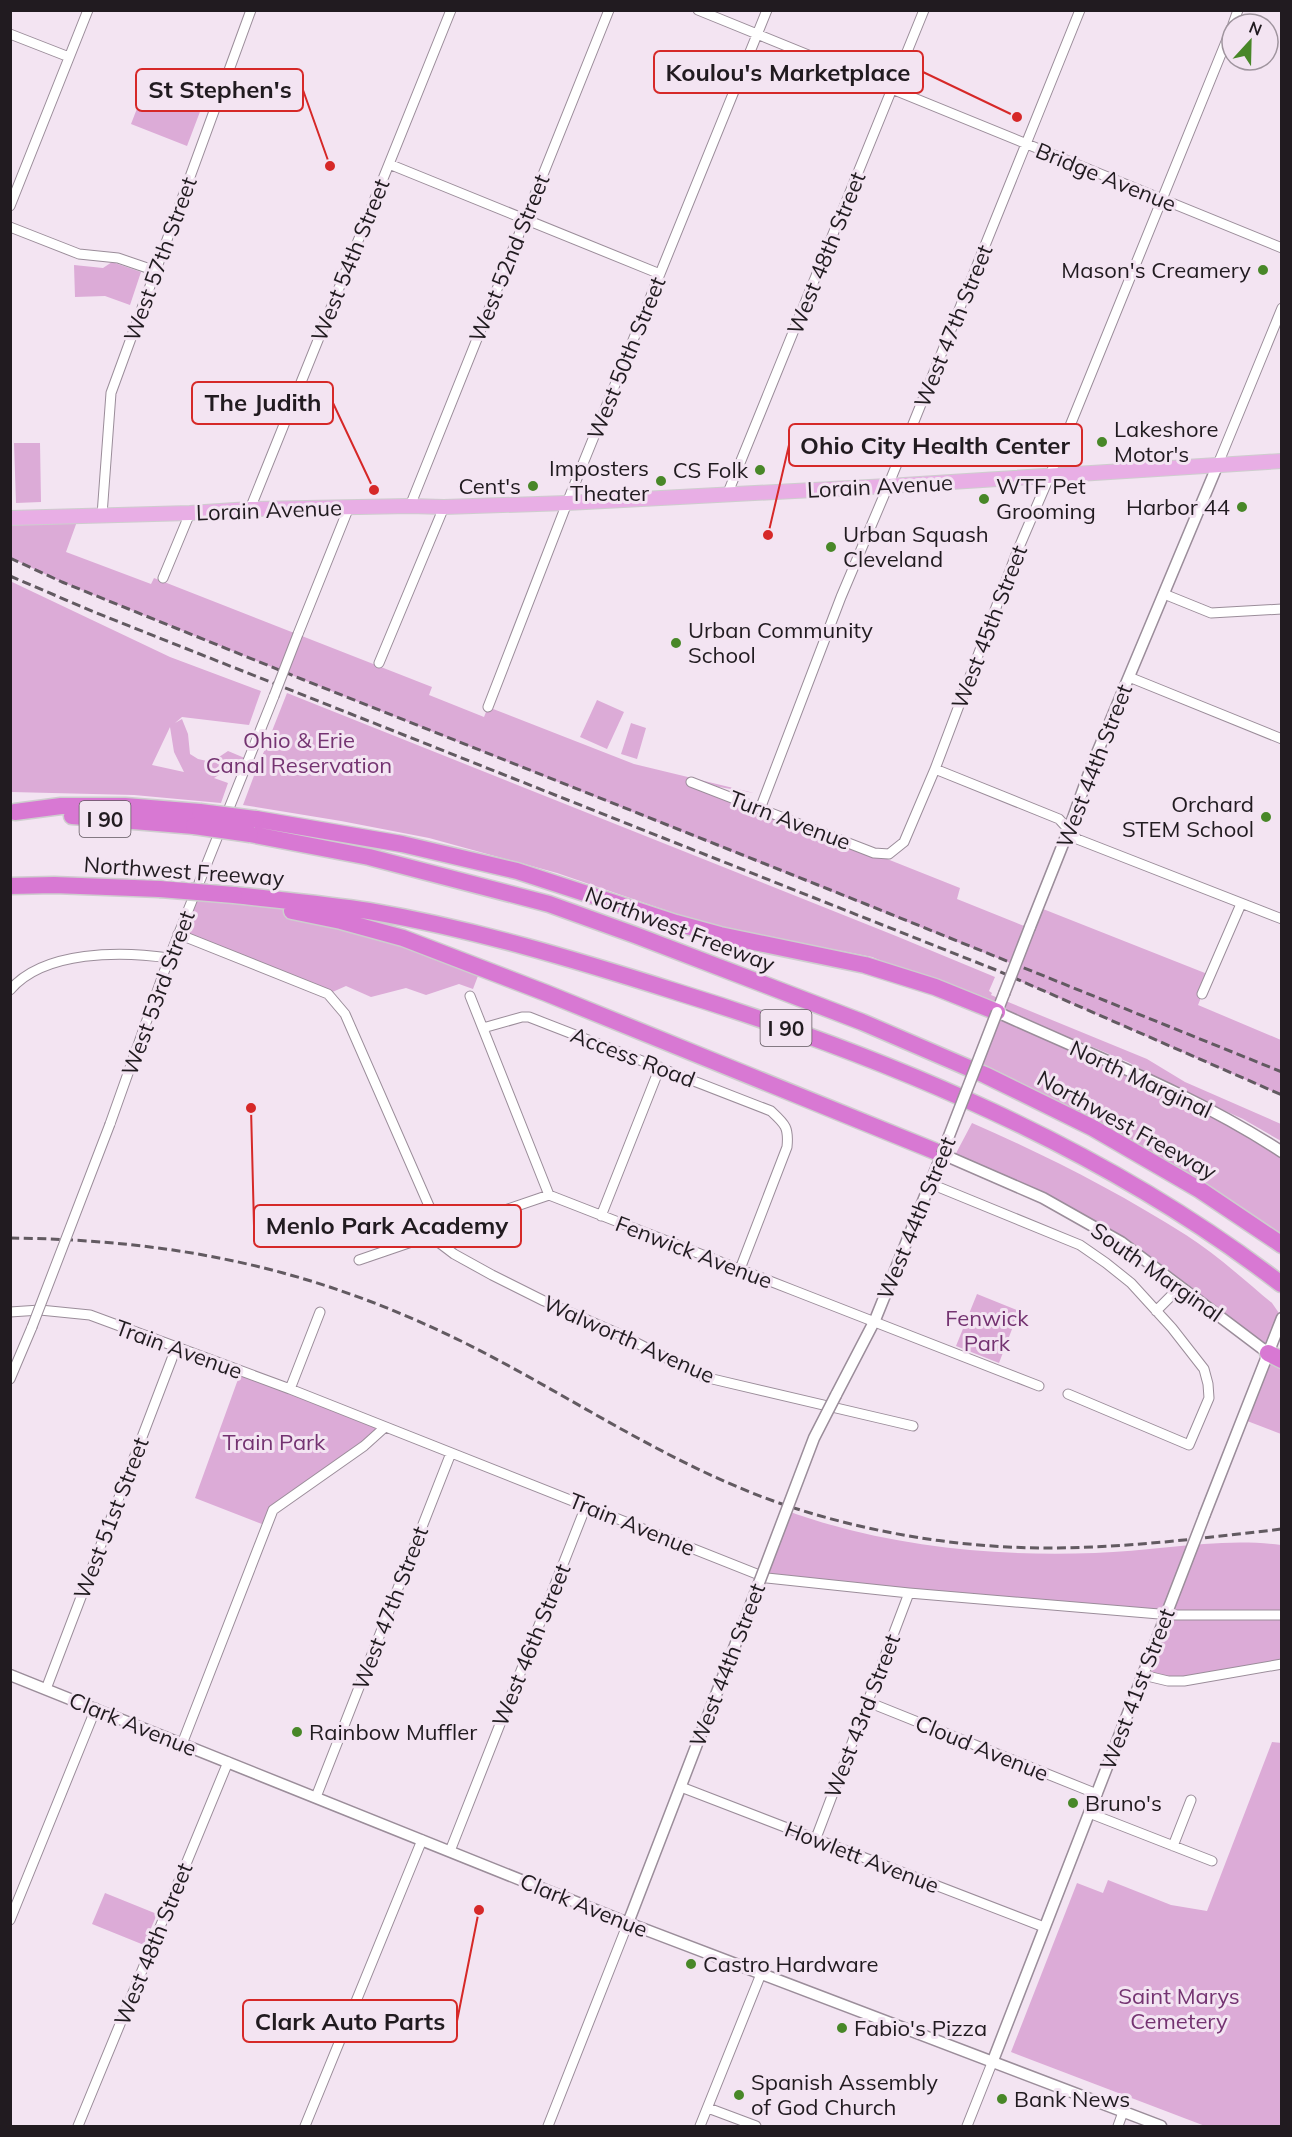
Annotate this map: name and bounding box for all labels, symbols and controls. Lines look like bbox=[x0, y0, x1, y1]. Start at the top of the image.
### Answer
north arrow bbox=[1220, 12, 1280, 72]
text: N bbox=[1246, 17, 1265, 40]
callout: Koulou's Marketplace bbox=[654, 51, 923, 93]
text: Koulou's Marketplace bbox=[666, 57, 910, 87]
callout: St Stephen's bbox=[136, 69, 303, 111]
text: St Stephen's bbox=[148, 74, 292, 104]
street label: Bridge Avenue bbox=[1032, 136, 1180, 218]
street label: West 48th Street bbox=[781, 167, 871, 338]
street label: West 52nd Street bbox=[463, 170, 556, 346]
street label: West 57th Street bbox=[117, 173, 203, 345]
street label: West 54th Street bbox=[305, 174, 395, 345]
street label: West 47th Street bbox=[908, 240, 998, 411]
place label: Mason's Creamery bbox=[1061, 256, 1251, 284]
marker: Mason's Creamery bbox=[1256, 263, 1270, 277]
street label: West 50th Street bbox=[581, 272, 671, 443]
callout: The Judith bbox=[192, 382, 333, 424]
text: The Judith bbox=[205, 387, 321, 417]
place label: Lakeshore Motor's bbox=[1114, 415, 1218, 468]
callout: Ohio City Health Center bbox=[789, 424, 1082, 466]
text: Ohio City Health Center bbox=[800, 430, 1070, 460]
marker: Lakeshore Motor's bbox=[1095, 435, 1109, 449]
place label: Imposters Theater bbox=[549, 454, 649, 507]
place label: CS Folk bbox=[673, 456, 749, 484]
marker: CS Folk bbox=[753, 463, 767, 477]
street label: Lorain Avenue bbox=[806, 468, 954, 504]
place label: Cent's bbox=[458, 472, 521, 500]
place label: WTF Pet Grooming bbox=[996, 472, 1096, 525]
marker: Imposters Theater bbox=[654, 474, 668, 488]
marker: Cent's bbox=[526, 479, 540, 493]
marker: WTF Pet Grooming bbox=[977, 492, 991, 506]
street label: Lorain Avenue bbox=[196, 493, 342, 527]
place label: Harbor 44 bbox=[1126, 493, 1230, 521]
marker: Harbor 44 bbox=[1235, 500, 1249, 514]
place label: Urban Squash Cleveland bbox=[843, 520, 989, 573]
marker: Urban Squash Cleveland bbox=[824, 540, 838, 554]
street label: West 45th Street bbox=[945, 541, 1033, 713]
place label: Urban Community School bbox=[688, 616, 873, 669]
marker: Urban Community School bbox=[669, 636, 683, 650]
street label: West 44th Street bbox=[1050, 680, 1138, 852]
park label: Ohio & Erie Canal Reservation bbox=[206, 726, 392, 779]
street label: Turn Avenue bbox=[725, 784, 855, 856]
place label: Orchard STEM School bbox=[1122, 790, 1254, 843]
road number: I 90 bbox=[80, 801, 130, 837]
marker: Orchard STEM School bbox=[1259, 810, 1273, 824]
street label: Northwest Freeway bbox=[83, 850, 285, 892]
street label: Northwest Freeway bbox=[581, 880, 779, 978]
street label: West 53rd Street bbox=[115, 906, 201, 1079]
road number: I 90 bbox=[760, 1010, 812, 1046]
street label: Access Road bbox=[567, 1020, 699, 1094]
street label: North Marginal bbox=[1065, 1034, 1217, 1124]
street label: Northwest Freeway bbox=[1032, 1064, 1222, 1186]
street label: West 44th Street bbox=[871, 1132, 961, 1303]
callout: Menlo Park Academy bbox=[254, 1205, 521, 1247]
street label: Fenwick Avenue bbox=[612, 1209, 776, 1295]
text: Menlo Park Academy bbox=[266, 1210, 509, 1240]
street label: South Marginal bbox=[1085, 1216, 1229, 1328]
street label: Walworth Avenue bbox=[539, 1289, 719, 1389]
park label: Fenwick Park bbox=[945, 1304, 1029, 1357]
street label: Train Avenue bbox=[112, 1313, 246, 1385]
park label: Train Park bbox=[223, 1428, 326, 1456]
street label: West 51st Street bbox=[67, 1433, 155, 1603]
street label: Train Avenue bbox=[565, 1486, 699, 1562]
street label: West 47th Street bbox=[346, 1522, 434, 1694]
street label: West 46th Street bbox=[486, 1559, 576, 1730]
street label: West 44th Street bbox=[683, 1579, 771, 1751]
street label: West 41st Street bbox=[1093, 1604, 1181, 1774]
street label: West 43rd Street bbox=[818, 1630, 906, 1802]
street label: Clark Avenue bbox=[65, 1686, 201, 1762]
street label: Cloud Avenue bbox=[911, 1709, 1053, 1787]
place label: Rainbow Muffler bbox=[309, 1718, 477, 1746]
marker: Rainbow Muffler bbox=[290, 1725, 304, 1739]
place label: Bruno's bbox=[1085, 1789, 1162, 1817]
marker: Bruno's bbox=[1066, 1796, 1080, 1810]
street label: Howlett Avenue bbox=[781, 1815, 943, 1899]
street label: West 48th Street bbox=[108, 1858, 198, 2029]
street label: Clark Avenue bbox=[516, 1867, 652, 1943]
place label: Castro Hardware bbox=[703, 1950, 879, 1978]
marker: Castro Hardware bbox=[684, 1957, 698, 1971]
park label: Saint Marys Cemetery bbox=[1118, 1982, 1240, 2035]
callout: Clark Auto Parts bbox=[243, 2000, 457, 2042]
text: Clark Auto Parts bbox=[255, 2006, 445, 2036]
place label: Fabio's Pizza bbox=[854, 2014, 987, 2042]
marker: Fabio's Pizza bbox=[835, 2021, 849, 2035]
place label: Spanish Assembly of God Church bbox=[751, 2068, 938, 2121]
place label: Bank News bbox=[1014, 2085, 1130, 2113]
marker: Spanish Assembly of God Church bbox=[732, 2088, 746, 2102]
marker: Bank News bbox=[995, 2092, 1009, 2106]

